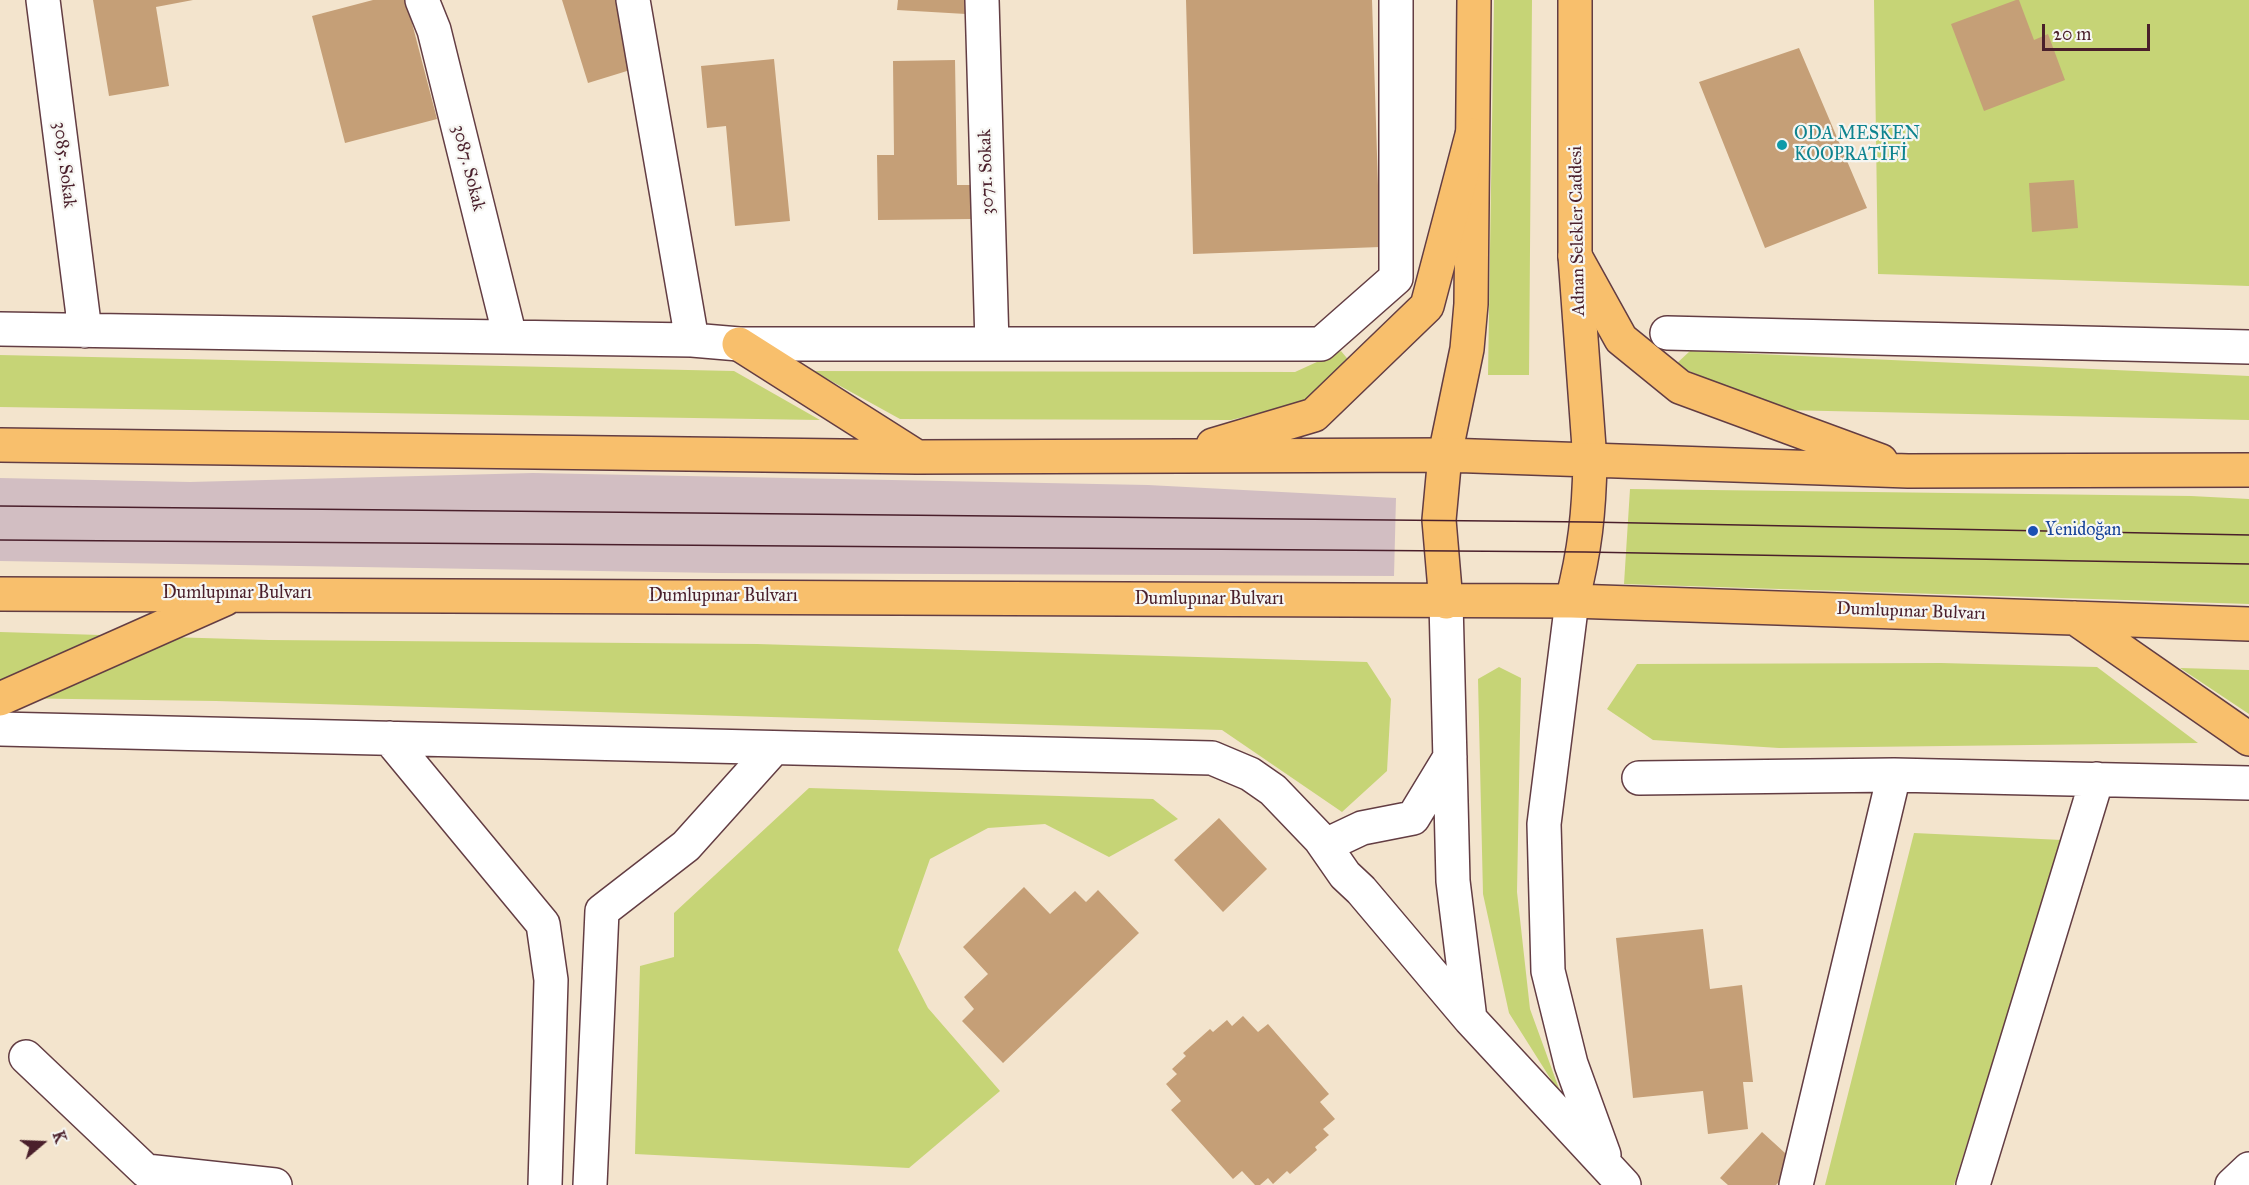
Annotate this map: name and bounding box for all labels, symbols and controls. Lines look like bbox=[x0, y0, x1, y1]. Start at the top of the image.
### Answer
scale bar bbox=[2045, 12, 2153, 50]
text: 20 m bbox=[2053, 23, 2091, 45]
street label: 3085. Sokak bbox=[48, 121, 80, 209]
street label: 3087. Sokak bbox=[447, 123, 489, 213]
place label: ODA MESKEN KOOPRATİFİ bbox=[1794, 124, 1920, 166]
street label: 3071. Sokak bbox=[975, 129, 999, 215]
marker: ODA MESKEN KOOPRATİFİ bbox=[1775, 138, 1789, 152]
street label: Adnan Selekler Caddesi bbox=[1566, 146, 1590, 316]
place label: Yenidoğan bbox=[2045, 520, 2121, 542]
marker: Yenidoğan bbox=[2026, 524, 2040, 538]
street label: Dumlupınar Bulvarı bbox=[162, 583, 312, 605]
street label: Dumlupınar Bulvarı bbox=[648, 586, 798, 608]
street label: Dumlupınar Bulvarı bbox=[1134, 589, 1284, 611]
street label: Dumlupınar Bulvarı bbox=[1836, 599, 1986, 625]
north arrow bbox=[12, 1113, 72, 1173]
text: K bbox=[49, 1129, 70, 1145]

